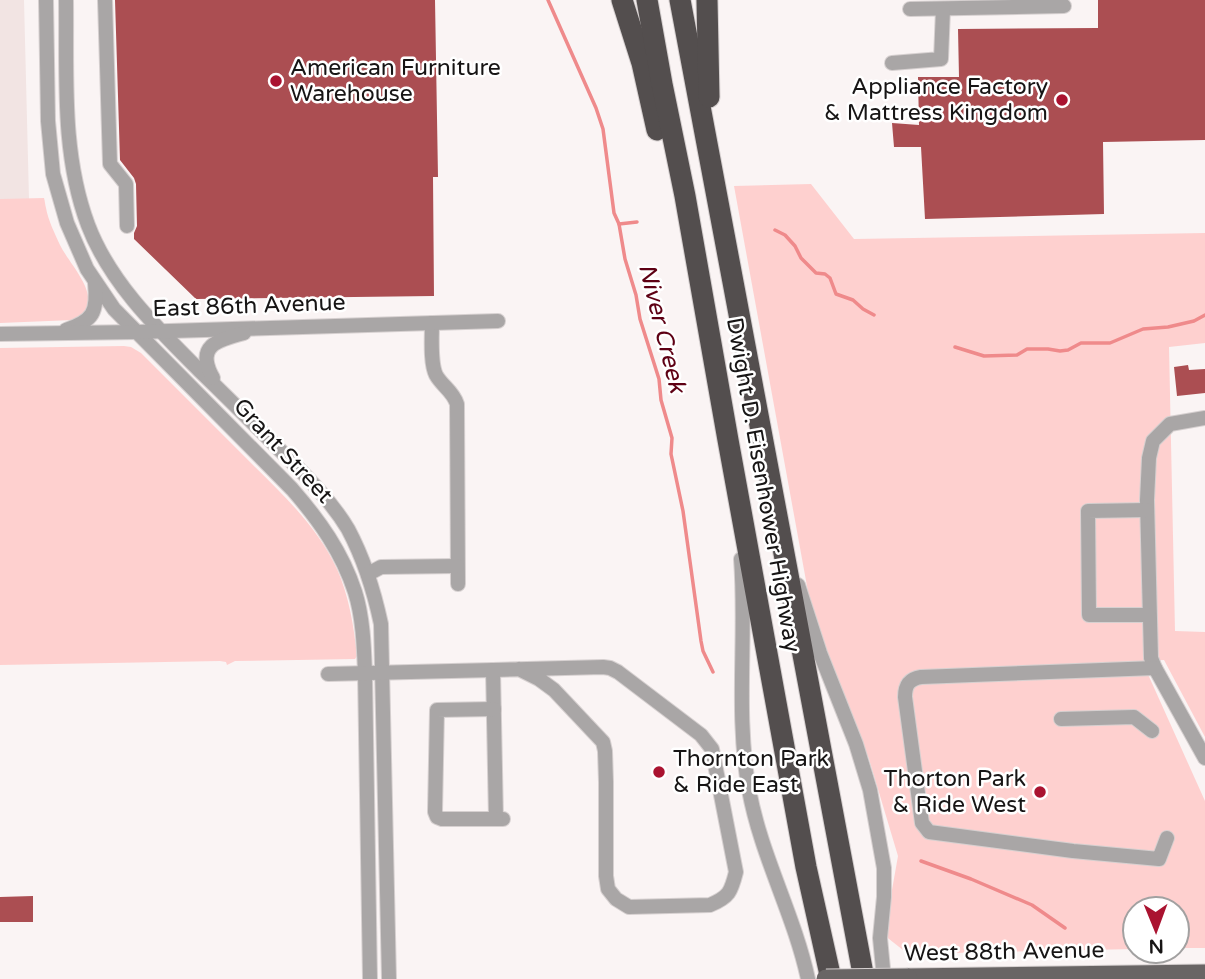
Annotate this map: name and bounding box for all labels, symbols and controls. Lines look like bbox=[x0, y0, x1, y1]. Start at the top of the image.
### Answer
place label: American Furniture Warehouse bbox=[290, 54, 501, 108]
marker: American Furniture Warehouse bbox=[268, 73, 284, 89]
place label: Appliance Factory & Mattress Kingdom bbox=[824, 73, 1048, 127]
marker: Appliance Factory & Mattress Kingdom bbox=[1054, 92, 1070, 108]
water label: Niver Creek bbox=[632, 260, 693, 397]
street label: East 86th Avenue bbox=[152, 289, 346, 323]
street label: Dwight D. Eisenhower Highway bbox=[720, 315, 806, 655]
street label: Grant Street bbox=[227, 393, 339, 509]
place label: Thornton Park & Ride East bbox=[673, 745, 829, 799]
marker: Thornton Park & Ride East bbox=[651, 764, 667, 780]
place label: Thorton Park & Ride West bbox=[884, 765, 1026, 819]
marker: Thorton Park & Ride West bbox=[1032, 784, 1048, 800]
north arrow bbox=[1121, 895, 1191, 965]
text: N bbox=[1148, 935, 1164, 957]
street label: West 88th Avenue bbox=[903, 936, 1105, 968]

